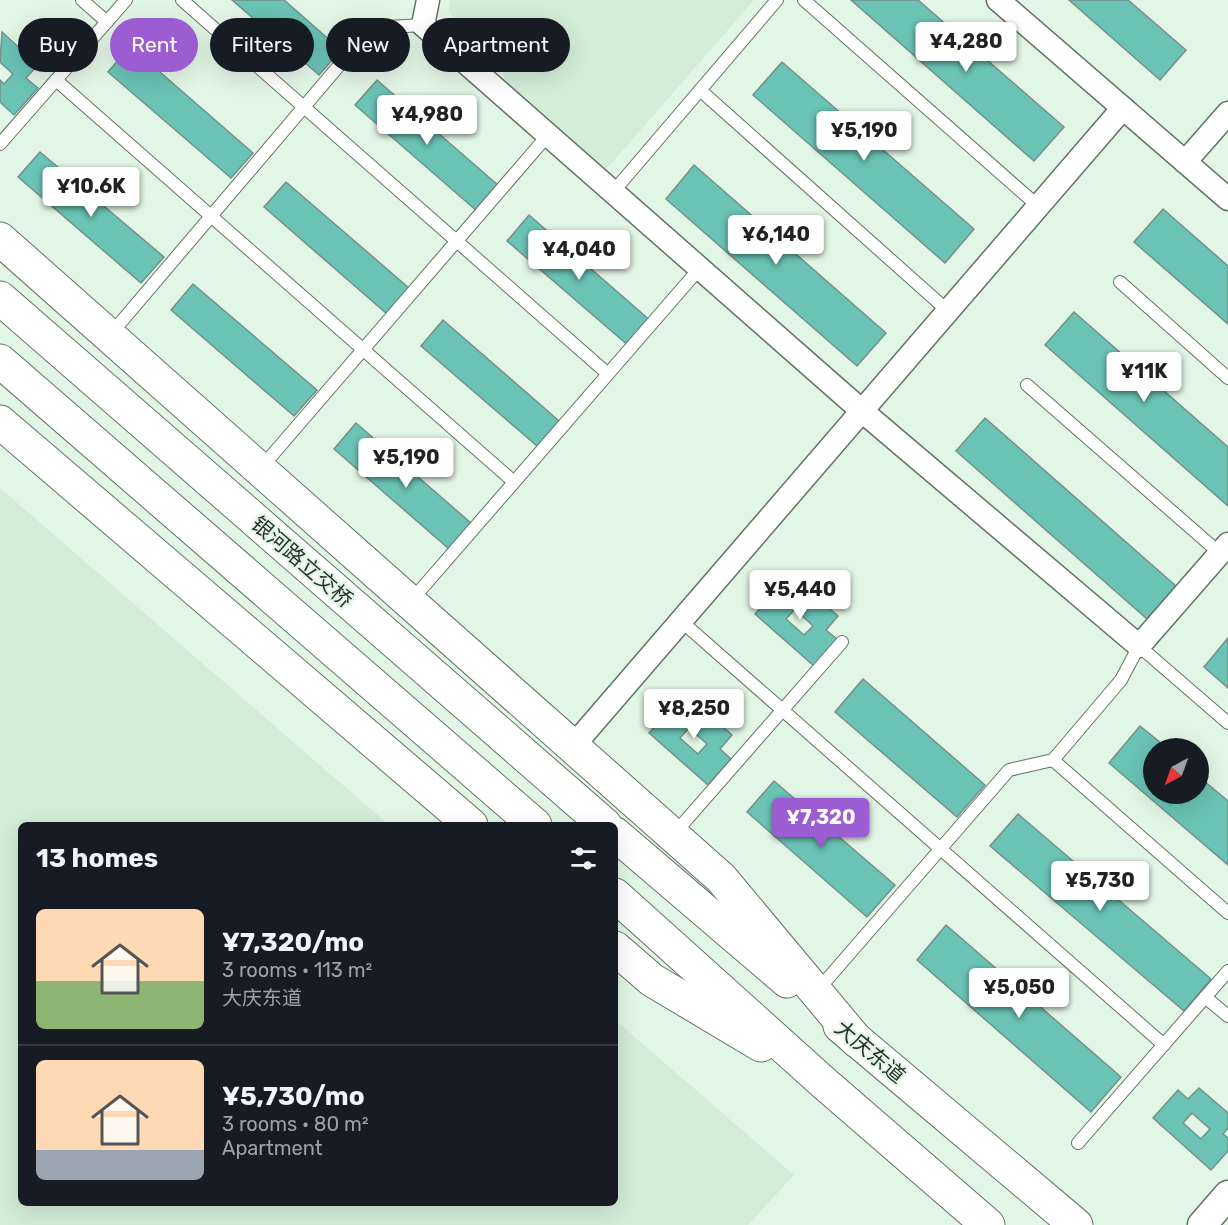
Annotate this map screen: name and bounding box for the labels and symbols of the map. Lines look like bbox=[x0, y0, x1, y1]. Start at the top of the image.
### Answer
pin: ¥4,280 bbox=[917, 22, 1015, 73]
pin: ¥4,980 bbox=[378, 95, 476, 146]
pin: ¥5,190 bbox=[815, 111, 913, 162]
pin: ¥10.6K bbox=[42, 167, 140, 218]
pin: ¥6,140 bbox=[727, 215, 825, 266]
pin: ¥4,040 bbox=[530, 230, 628, 281]
pin: ¥11K bbox=[1108, 352, 1180, 403]
pin: ¥5,190 bbox=[357, 438, 455, 489]
street label: 银河路立交桥 bbox=[247, 511, 358, 612]
pin: ¥5,440 bbox=[751, 570, 849, 621]
pin: ¥8,250 bbox=[645, 689, 743, 740]
north arrow bbox=[1143, 738, 1209, 804]
pin: ¥7,320 bbox=[772, 798, 870, 849]
pin: ¥5,730 bbox=[1051, 861, 1149, 912]
pin: ¥5,050 bbox=[970, 968, 1068, 1019]
street label: 大庆东道 bbox=[830, 1015, 911, 1088]

